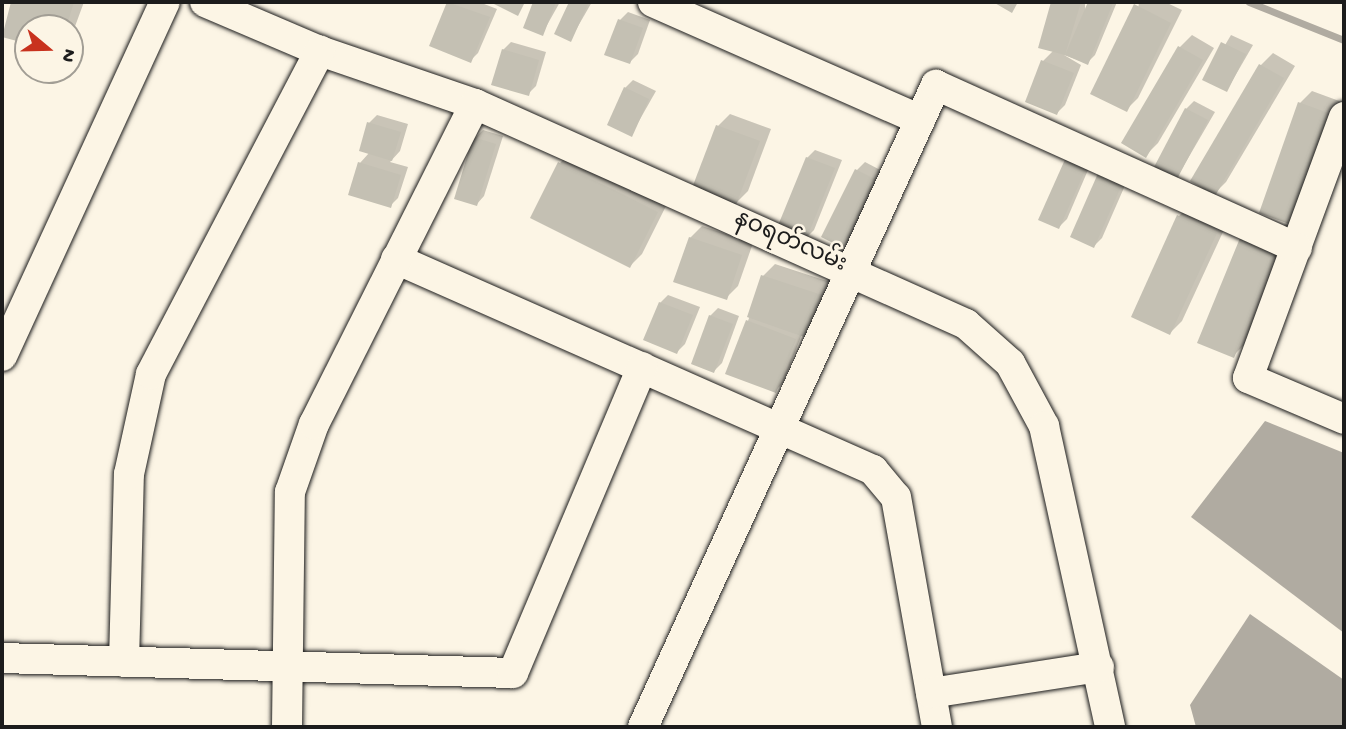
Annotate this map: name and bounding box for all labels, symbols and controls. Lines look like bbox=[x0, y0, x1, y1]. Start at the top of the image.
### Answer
north arrow bbox=[14, 14, 84, 84]
text: N bbox=[55, 46, 80, 65]
street label: နဝရတ်လမ်း bbox=[730, 206, 850, 280]

